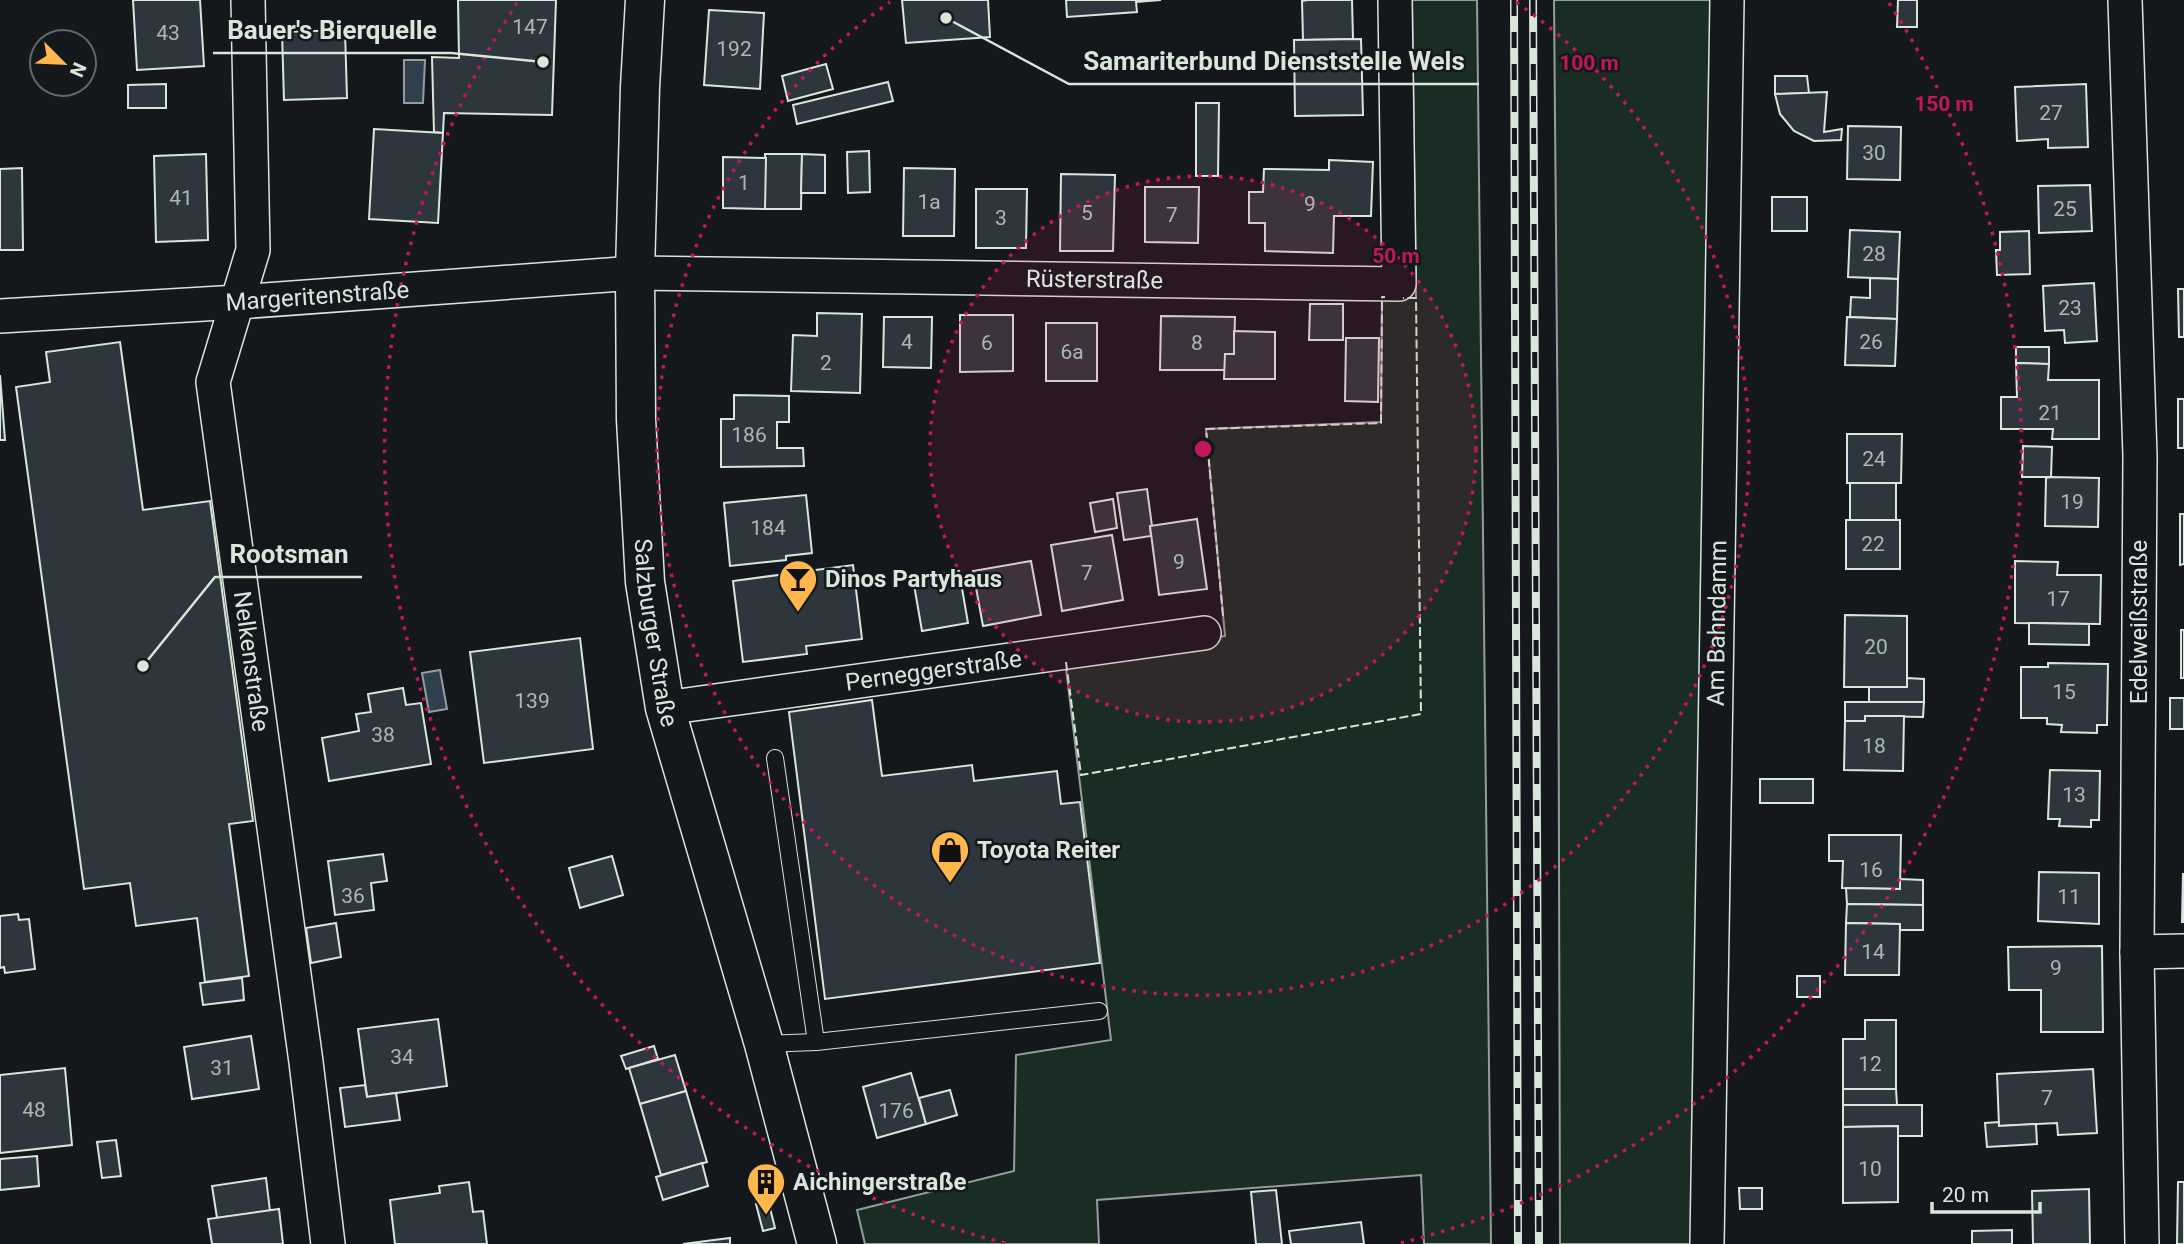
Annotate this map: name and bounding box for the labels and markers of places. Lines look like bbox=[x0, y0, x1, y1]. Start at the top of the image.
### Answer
callout: Bauer's Bierquelle bbox=[213, 6, 451, 53]
callout: Samariterbund Dienststelle Wels bbox=[1069, 37, 1479, 84]
centre of rings bbox=[1191, 437, 1215, 461]
callout: Rootsman bbox=[215, 530, 362, 577]
bar icon: Dinos Partyhaus bbox=[777, 558, 819, 613]
place label: Dinos Partyhaus bbox=[825, 565, 1002, 593]
shop icon: Toyota Reiter bbox=[929, 829, 971, 884]
place label: Toyota Reiter bbox=[977, 836, 1120, 864]
building icon: Aichingerstraße bbox=[745, 1161, 787, 1216]
place label: Aichingerstraße bbox=[793, 1168, 967, 1196]

